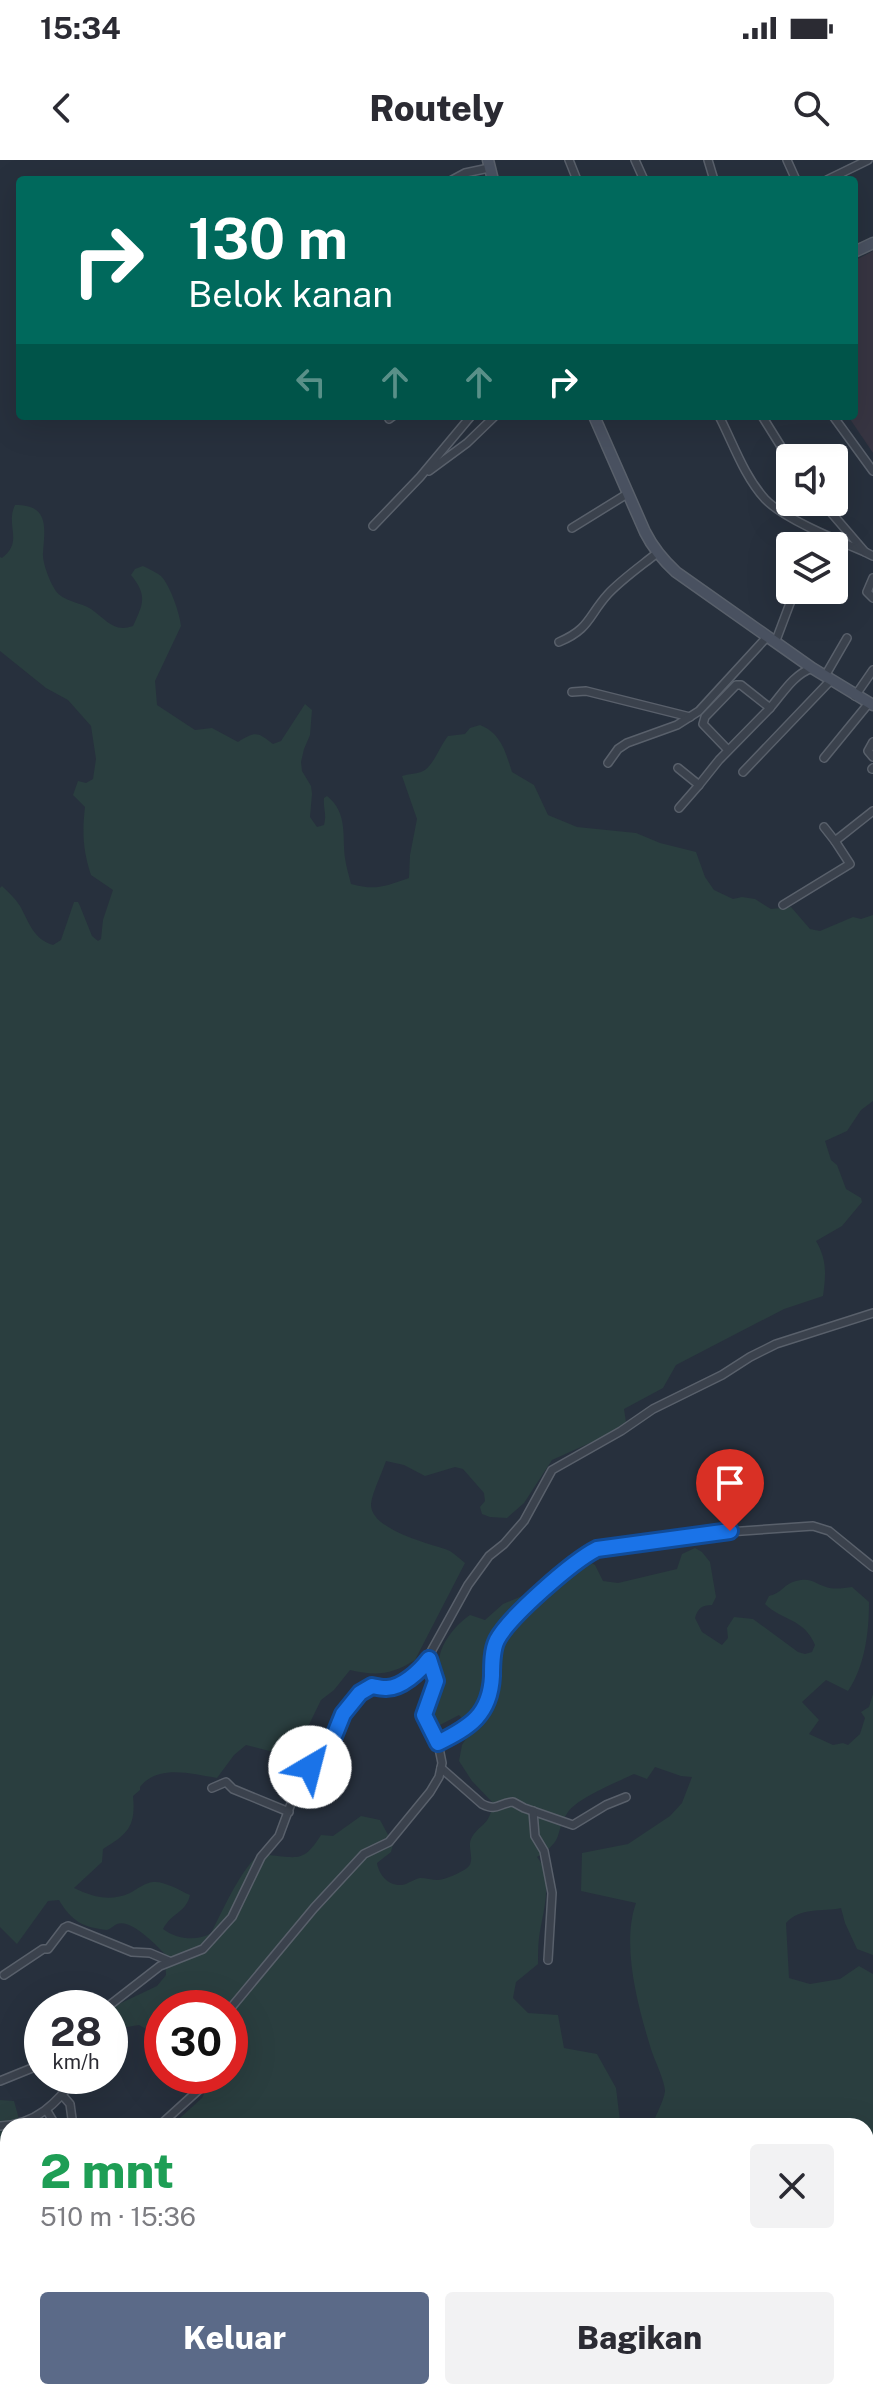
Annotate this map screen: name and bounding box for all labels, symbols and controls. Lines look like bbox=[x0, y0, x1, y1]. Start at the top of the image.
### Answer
text: 15:34 bbox=[40, 10, 121, 46]
icon: back bbox=[40, 86, 84, 130]
icon: search bbox=[789, 86, 833, 130]
text: Routely bbox=[369, 87, 504, 129]
text: 130 m bbox=[188, 206, 348, 272]
icon: right bbox=[56, 208, 160, 312]
text: Belok kanan bbox=[188, 273, 393, 315]
icon: left bbox=[289, 360, 333, 404]
icon: ahead bbox=[373, 360, 417, 404]
icon: ahead bbox=[457, 360, 501, 404]
icon: right bbox=[541, 360, 585, 404]
map controls bbox=[776, 444, 848, 604]
button: sound bbox=[776, 444, 848, 516]
button: layers bbox=[776, 532, 848, 604]
pin bbox=[696, 1449, 764, 1531]
icon: arrive bbox=[708, 1461, 752, 1505]
position arrow bbox=[268, 1725, 352, 1809]
speed limit sign: 30 bbox=[144, 1990, 248, 2094]
text: 28 bbox=[50, 2008, 102, 2055]
text: km/h bbox=[52, 2050, 100, 2074]
text: 2 mnt bbox=[40, 2142, 174, 2199]
button: close bbox=[750, 2144, 834, 2228]
text: 510 m · 15:36 bbox=[40, 2201, 196, 2232]
button: Keluar bbox=[40, 2292, 429, 2384]
button: Bagikan bbox=[445, 2292, 834, 2384]

